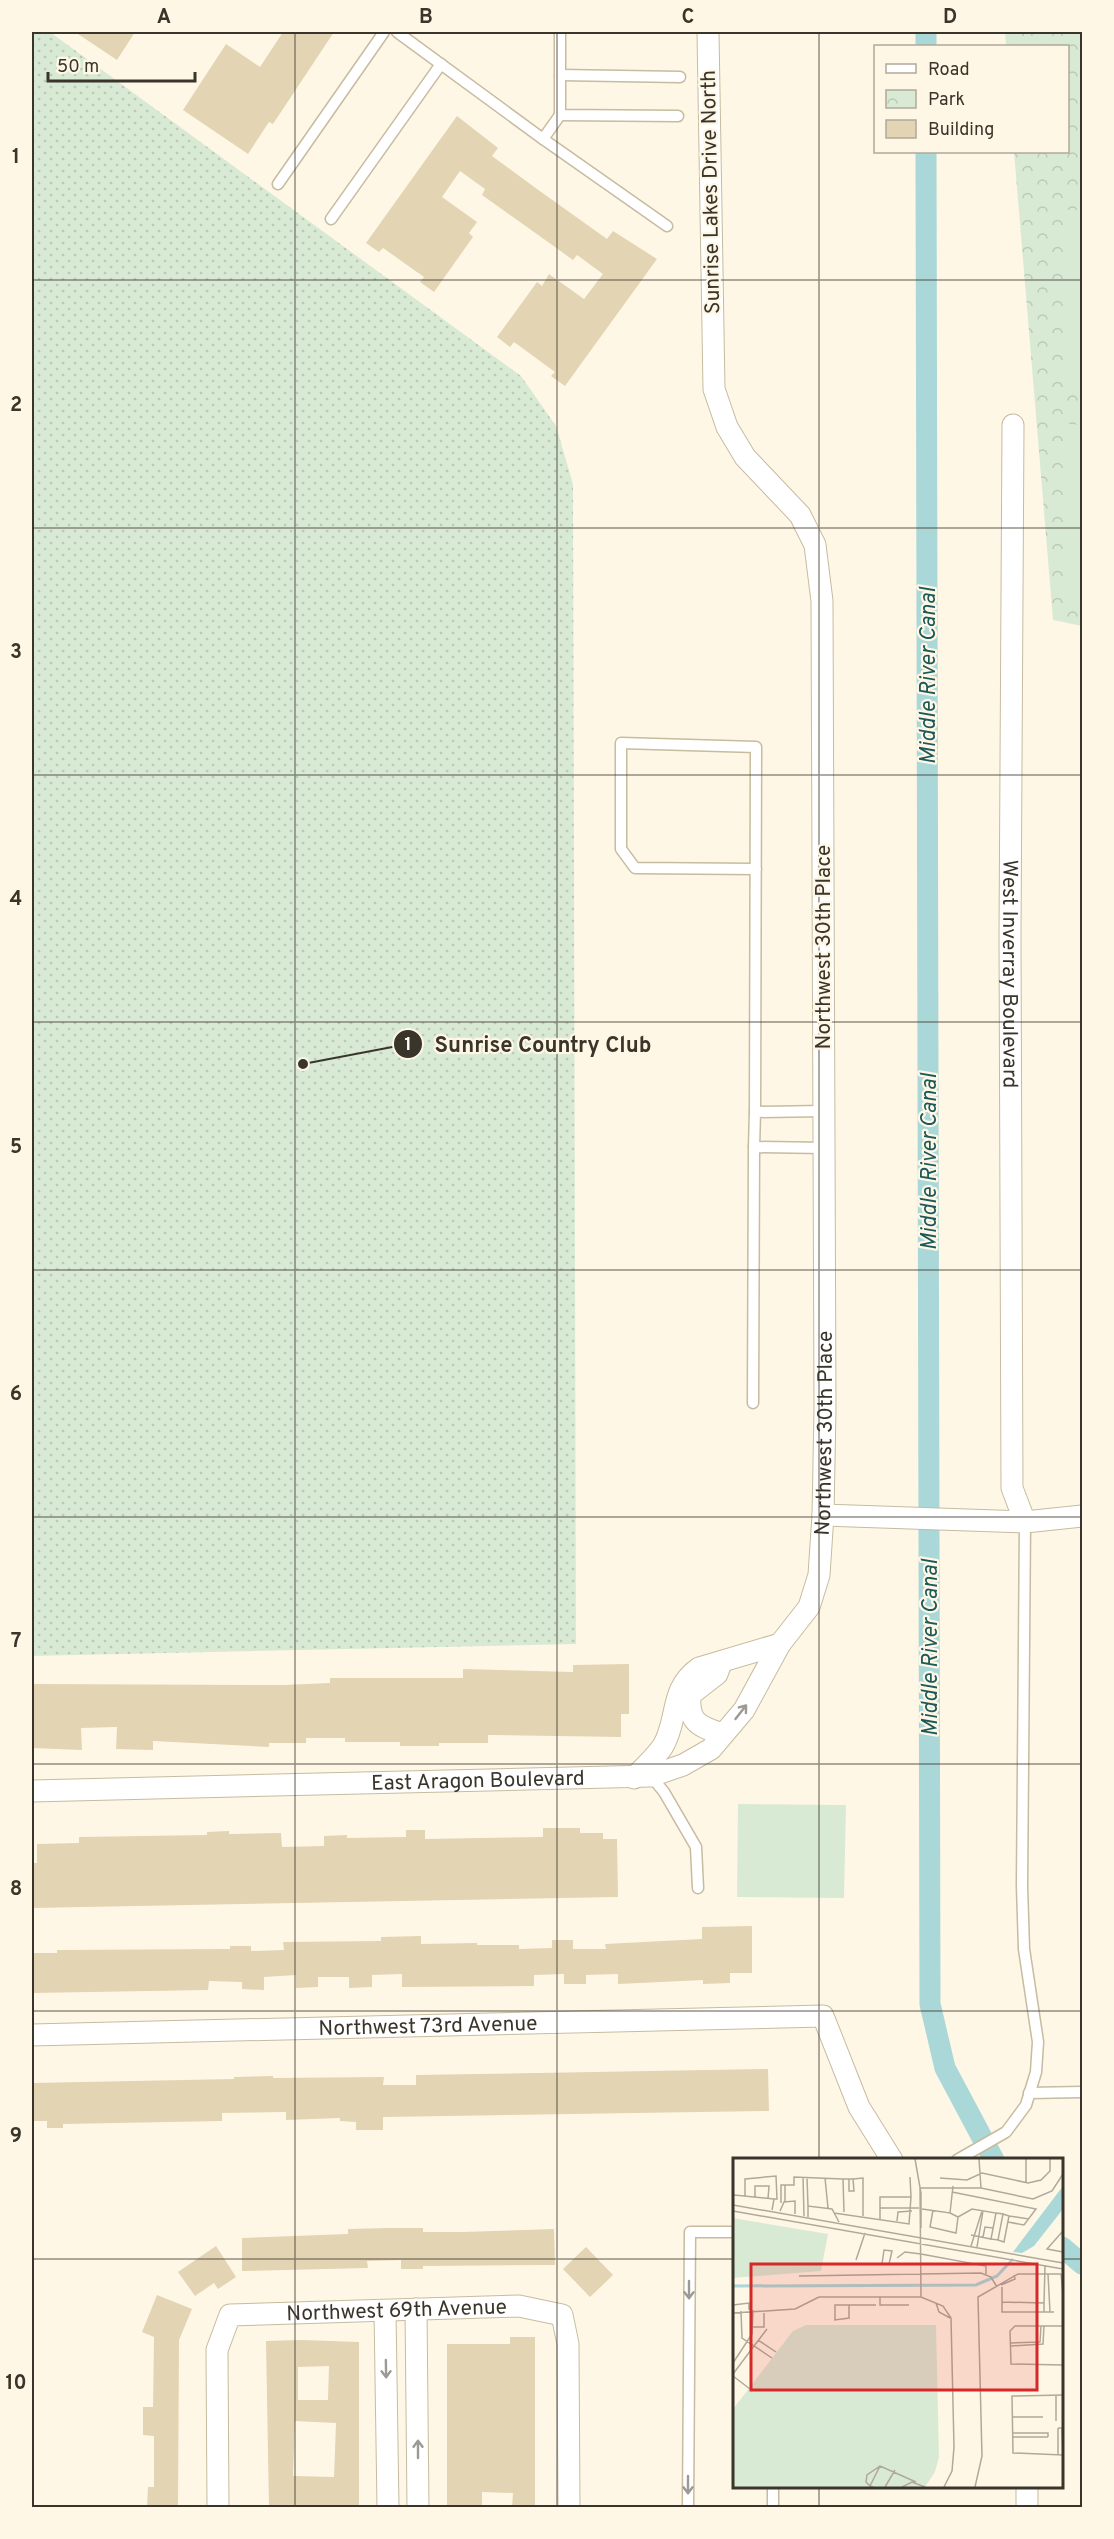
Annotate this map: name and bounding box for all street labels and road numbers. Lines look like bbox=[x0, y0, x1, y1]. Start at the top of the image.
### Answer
street label: Sunrise Lakes Drive North bbox=[696, 70, 727, 314]
street label: Northwest 30th Place bbox=[811, 845, 838, 1049]
street label: West Inverray Boulevard bbox=[995, 860, 1023, 1088]
street label: Northwest 30th Place bbox=[810, 1331, 840, 1537]
street label: East Aragon Boulevard bbox=[371, 1766, 585, 1798]
street label: Northwest 73rd Avenue bbox=[318, 2011, 538, 2043]
street label: Northwest 69th Avenue bbox=[286, 2294, 507, 2328]

